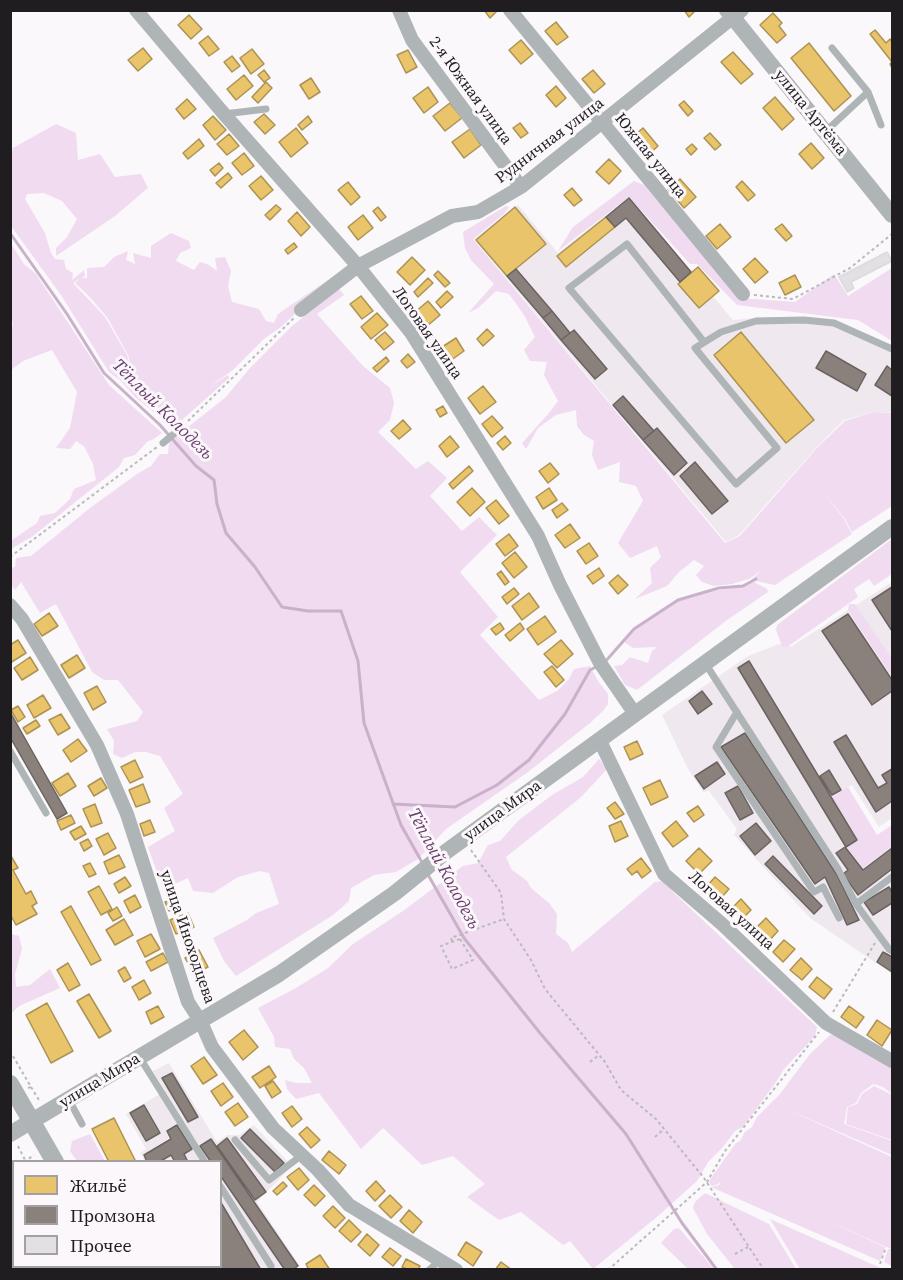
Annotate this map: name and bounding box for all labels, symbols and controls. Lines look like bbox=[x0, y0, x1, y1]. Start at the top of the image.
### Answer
street label: 2-я Южная улица bbox=[424, 33, 516, 149]
street label: улица Артёма bbox=[770, 66, 850, 160]
street label: Рудничная улица bbox=[492, 94, 608, 188]
street label: Южная улица bbox=[610, 110, 690, 202]
street label: Логовая улица bbox=[388, 283, 466, 383]
water label: Тёплый Колодезь bbox=[107, 355, 217, 465]
street label: улица Мира bbox=[461, 777, 545, 845]
water label: Тёплый Колодезь bbox=[402, 805, 484, 933]
street label: Логовая улица bbox=[684, 867, 778, 955]
street label: улица Иноходцева bbox=[155, 868, 219, 1006]
street label: улица Мира bbox=[56, 1049, 144, 1113]
legend bbox=[12, 1160, 222, 1268]
text: Жильё bbox=[70, 1173, 127, 1198]
text: Промзона bbox=[70, 1203, 155, 1228]
text: Прочее bbox=[70, 1233, 132, 1258]

